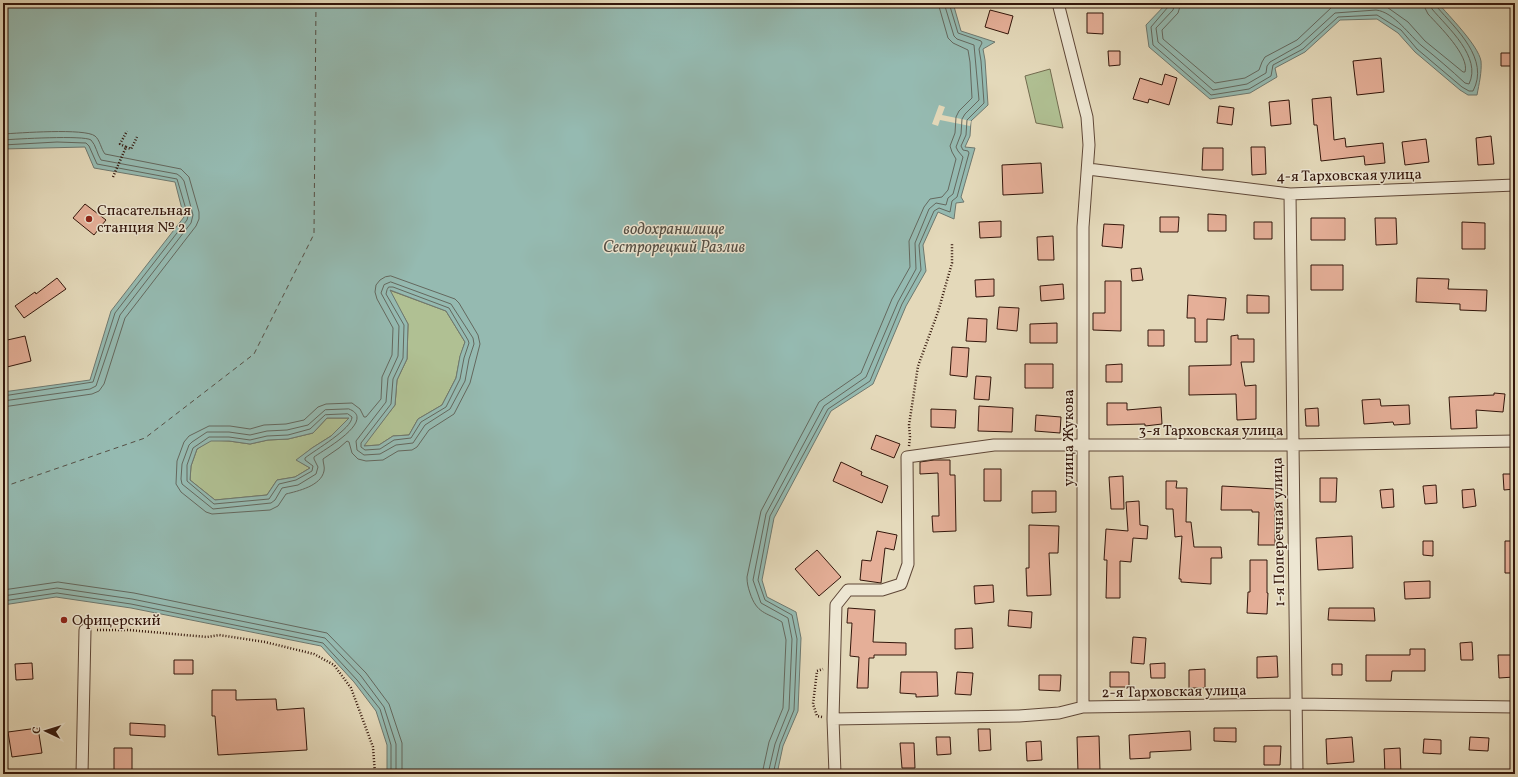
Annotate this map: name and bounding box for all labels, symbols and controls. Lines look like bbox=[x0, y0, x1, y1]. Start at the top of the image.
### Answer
street label: 4-я Тарховская улица bbox=[1276, 165, 1422, 188]
place label: Спасательная станция № 2 bbox=[97, 201, 191, 239]
marker: Спасательная станция № 2 bbox=[84, 214, 94, 224]
water label: водохранилище Сестрорецкий Разлив bbox=[603, 219, 745, 259]
street label: улица Жукова bbox=[1059, 389, 1080, 487]
street label: 3-я Тарховская улица bbox=[1139, 421, 1283, 442]
street label: 1-я Поперечная улица bbox=[1268, 457, 1291, 607]
place label: Офицерский bbox=[72, 611, 161, 632]
marker: Офицерский bbox=[59, 615, 69, 625]
street label: 2-я Тарховская улица bbox=[1101, 681, 1247, 704]
north arrow bbox=[26, 711, 66, 751]
text: С bbox=[30, 726, 45, 734]

